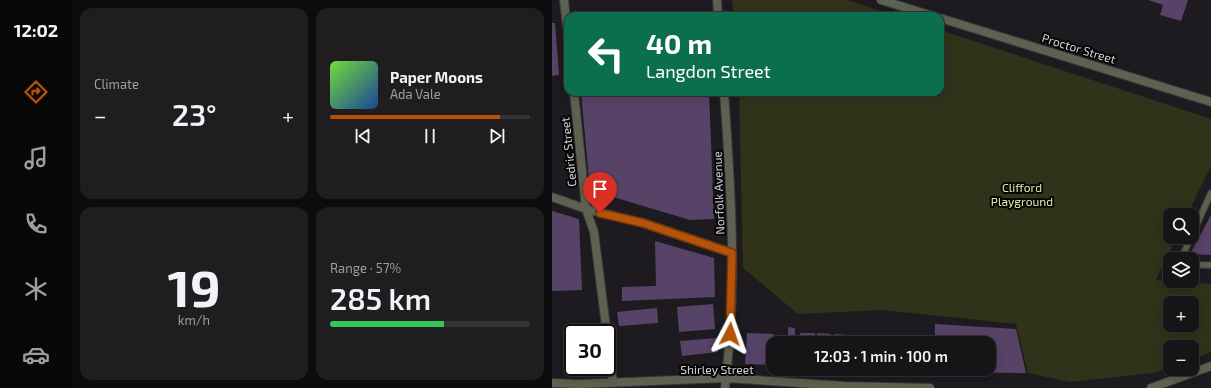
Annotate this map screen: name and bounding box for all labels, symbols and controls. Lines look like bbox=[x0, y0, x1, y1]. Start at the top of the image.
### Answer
text: 12:02 bbox=[14, 19, 58, 41]
text: 40 m bbox=[646, 26, 712, 60]
icon: left bbox=[580, 28, 632, 80]
street label: Proctor Street bbox=[1040, 30, 1118, 66]
text: Langdon Street bbox=[646, 60, 771, 82]
text: Paper Moons bbox=[390, 68, 483, 86]
text: Climate bbox=[94, 76, 139, 92]
icon: directions bbox=[22, 78, 50, 106]
text: Ada Vale bbox=[390, 86, 441, 102]
text: 23° bbox=[172, 96, 217, 132]
text: − bbox=[94, 102, 107, 128]
text: + bbox=[282, 102, 294, 128]
street label: Cedric Street bbox=[557, 116, 579, 187]
icon: previous bbox=[352, 125, 374, 147]
icon: pause bbox=[419, 125, 441, 147]
icon: next bbox=[486, 125, 508, 147]
icon: music bbox=[22, 144, 50, 172]
street label: Norfolk Avenue bbox=[710, 151, 726, 235]
pin bbox=[583, 172, 617, 213]
icon: arrive bbox=[589, 178, 611, 200]
park label: Clifford Playground bbox=[991, 180, 1053, 208]
map controls bbox=[1163, 208, 1199, 376]
button: search bbox=[1163, 208, 1199, 244]
icon: phone bbox=[22, 210, 50, 238]
button: layers bbox=[1163, 252, 1199, 288]
text: 19 bbox=[167, 255, 221, 317]
text: Range · 57% bbox=[330, 260, 401, 276]
icon: climate bbox=[22, 275, 50, 303]
text: 285 km bbox=[330, 280, 431, 316]
button: + bbox=[1163, 296, 1199, 332]
text: km/h bbox=[178, 312, 210, 328]
position arrow bbox=[709, 313, 751, 355]
speed limit sign: 30 bbox=[564, 324, 616, 376]
button: − bbox=[1163, 340, 1199, 376]
icon: car bbox=[22, 341, 50, 369]
text: 12:03 · 1 min · 100 m bbox=[814, 347, 948, 365]
street label: Shirley Street bbox=[680, 362, 754, 376]

